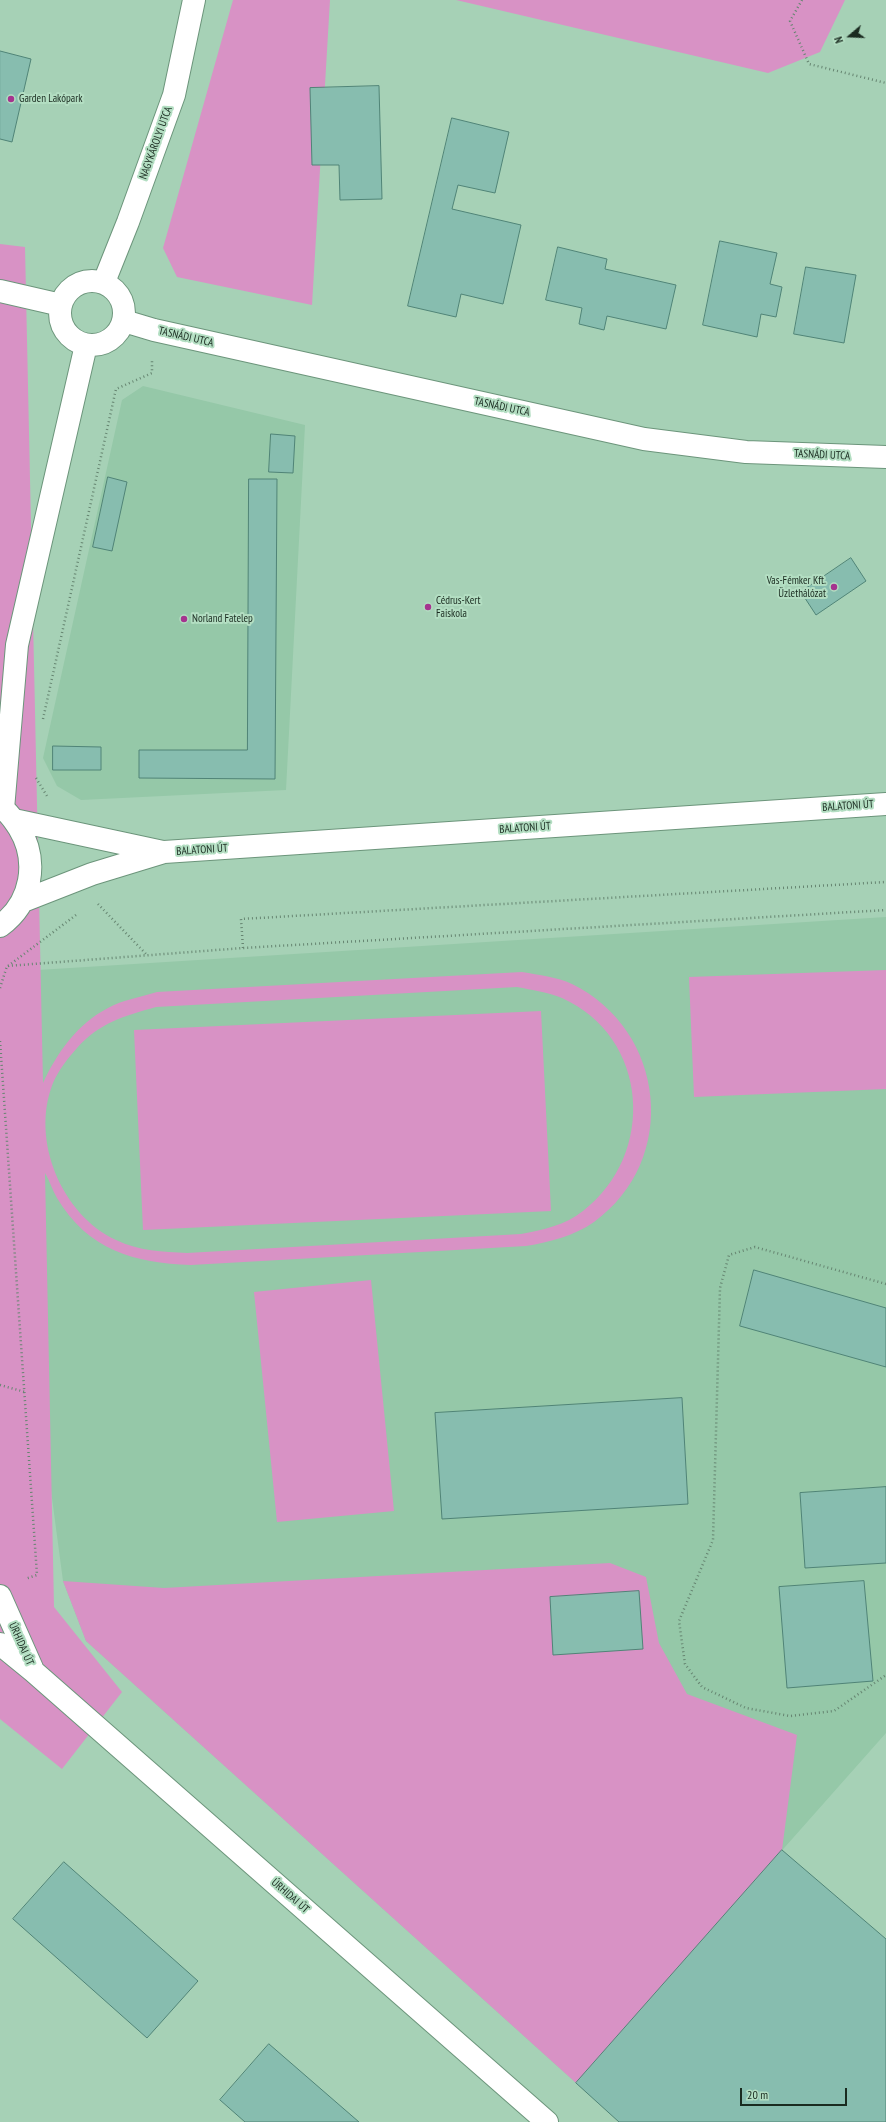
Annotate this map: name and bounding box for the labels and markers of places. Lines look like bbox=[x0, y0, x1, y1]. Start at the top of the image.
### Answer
place label: Garden Lakópark bbox=[19, 92, 82, 106]
marker: Garden Lakópark bbox=[6, 94, 16, 104]
place label: Vas-Fémker Kft. Üzlethálózat bbox=[767, 574, 826, 600]
marker: Vas-Fémker Kft. Üzlethálózat bbox=[829, 582, 839, 592]
place label: Cédrus-Kert Faiskola bbox=[436, 594, 481, 620]
marker: Cédrus-Kert Faiskola bbox=[423, 602, 433, 612]
place label: Norland Fatelep bbox=[192, 612, 253, 626]
marker: Norland Fatelep bbox=[179, 614, 189, 624]

